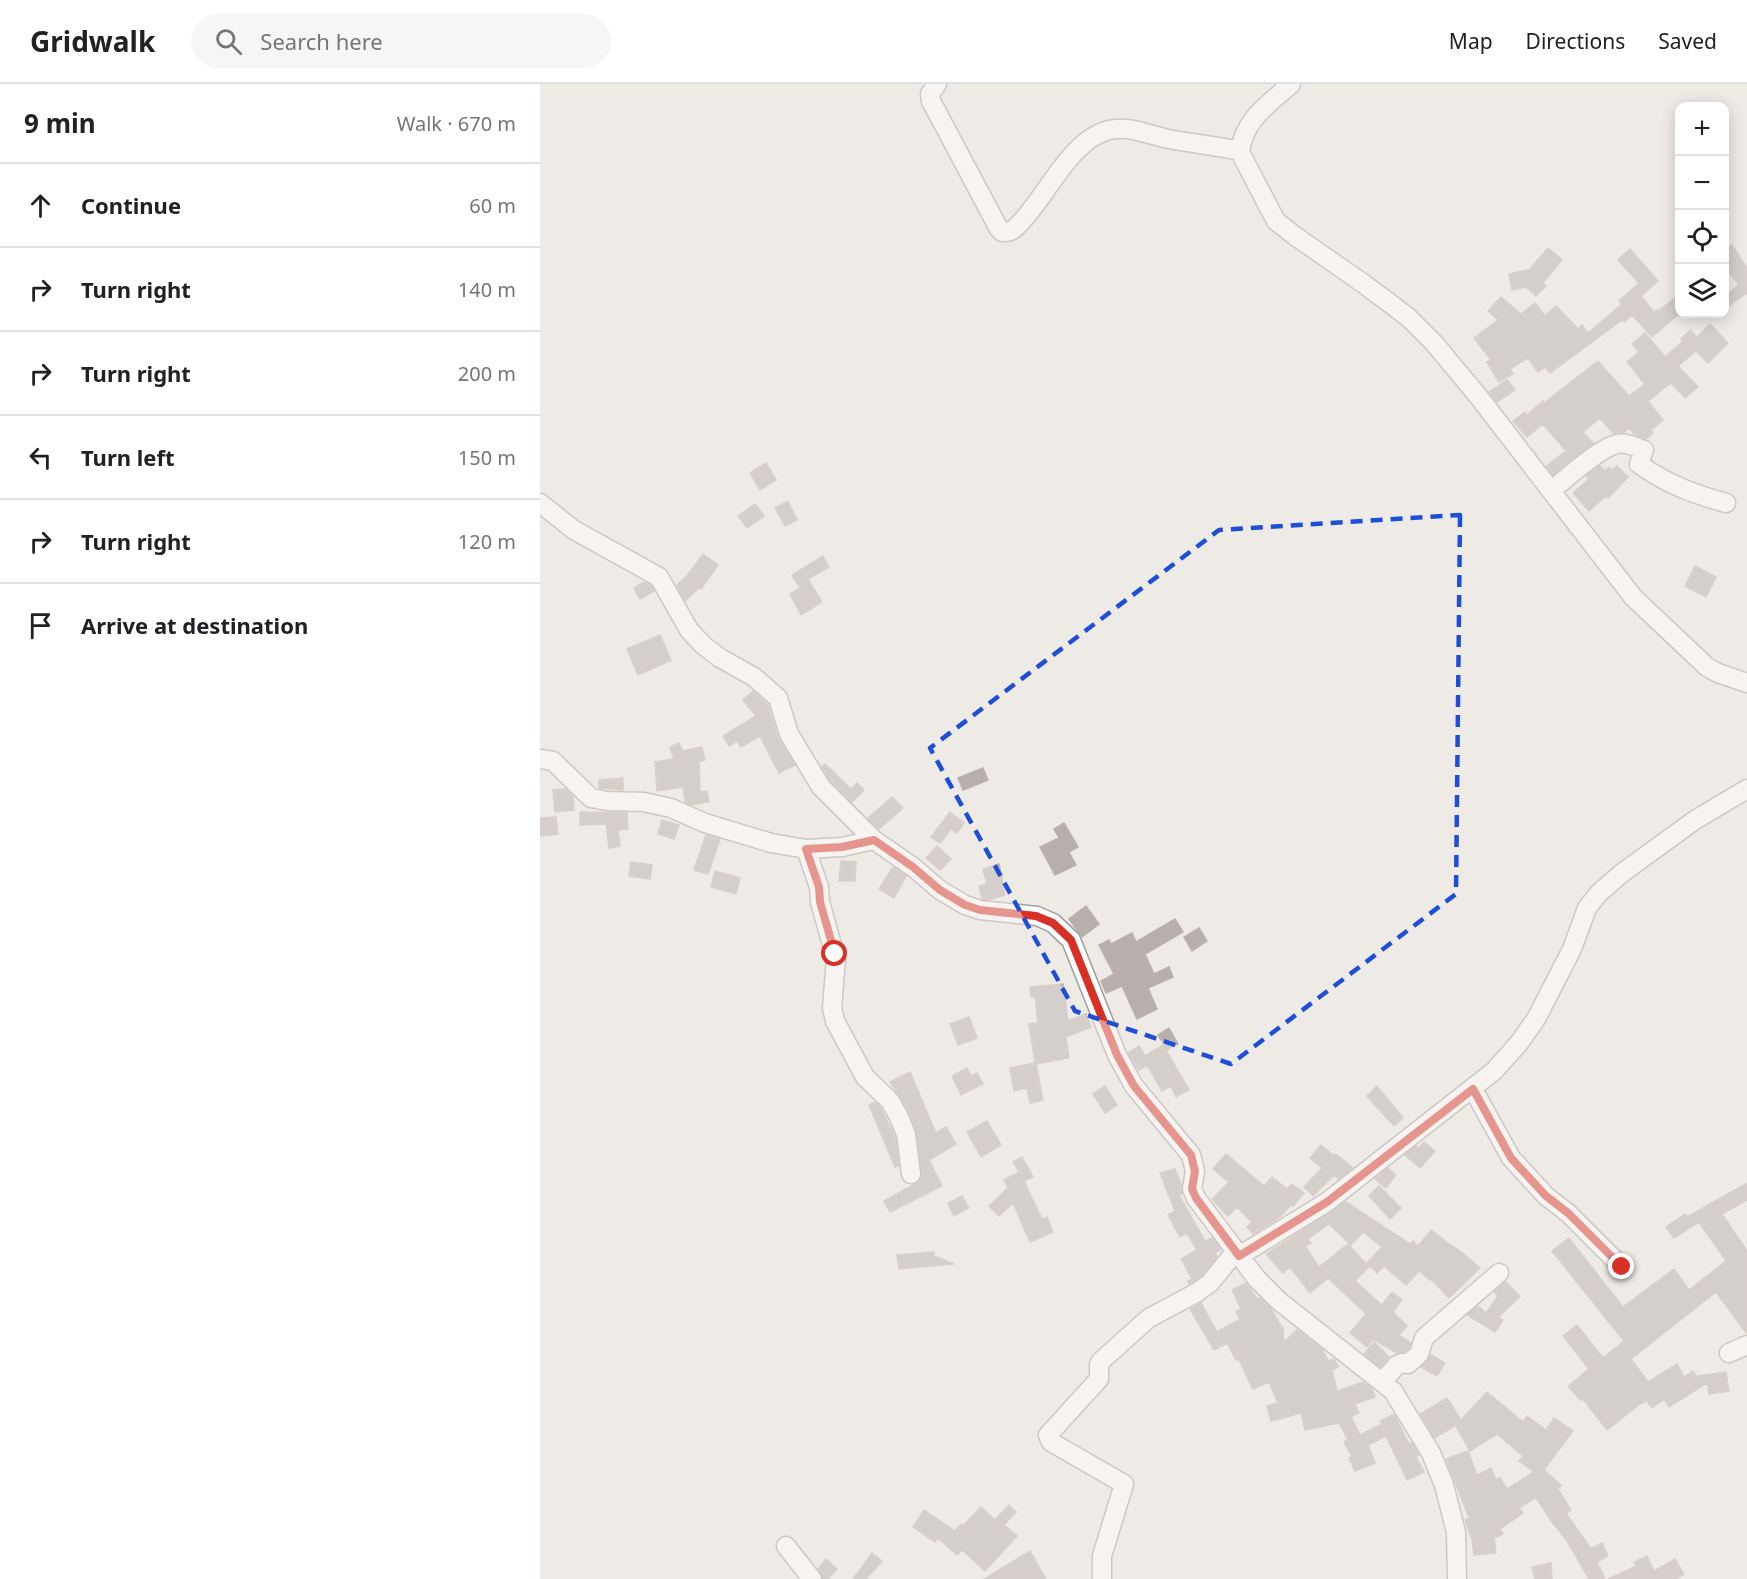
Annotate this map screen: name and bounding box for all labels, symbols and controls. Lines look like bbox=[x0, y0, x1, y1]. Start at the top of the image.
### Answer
search box bbox=[191, 14, 611, 68]
text: Gridwalk bbox=[30, 22, 155, 60]
icon: search bbox=[212, 25, 245, 58]
text: Search here bbox=[260, 26, 383, 56]
text: Map bbox=[1449, 27, 1493, 55]
text: Directions bbox=[1526, 27, 1625, 55]
text: Saved bbox=[1658, 27, 1717, 55]
map controls bbox=[1675, 102, 1729, 318]
button: + bbox=[1675, 102, 1729, 156]
text: 9 min bbox=[24, 105, 96, 141]
text: Walk · 670 m bbox=[397, 110, 516, 137]
button: − bbox=[1675, 156, 1729, 210]
icon: ahead bbox=[24, 189, 57, 222]
text: Continue bbox=[81, 190, 181, 220]
text: 60 m bbox=[469, 192, 516, 219]
button: locate bbox=[1675, 210, 1729, 264]
button: layers bbox=[1675, 264, 1729, 318]
icon: right bbox=[24, 273, 57, 306]
text: Turn right bbox=[81, 274, 191, 304]
text: 140 m bbox=[458, 276, 516, 303]
icon: right bbox=[24, 357, 57, 390]
text: Turn right bbox=[81, 358, 191, 388]
text: 200 m bbox=[458, 360, 516, 387]
icon: left bbox=[24, 441, 57, 474]
text: Turn left bbox=[81, 442, 175, 472]
text: 150 m bbox=[458, 444, 516, 471]
icon: right bbox=[24, 525, 57, 558]
text: Turn right bbox=[81, 526, 191, 556]
text: 120 m bbox=[458, 528, 516, 555]
icon: arrive bbox=[24, 609, 57, 642]
text: Arrive at destination bbox=[81, 610, 308, 640]
route start bbox=[821, 940, 847, 966]
route end bbox=[1608, 1253, 1634, 1279]

